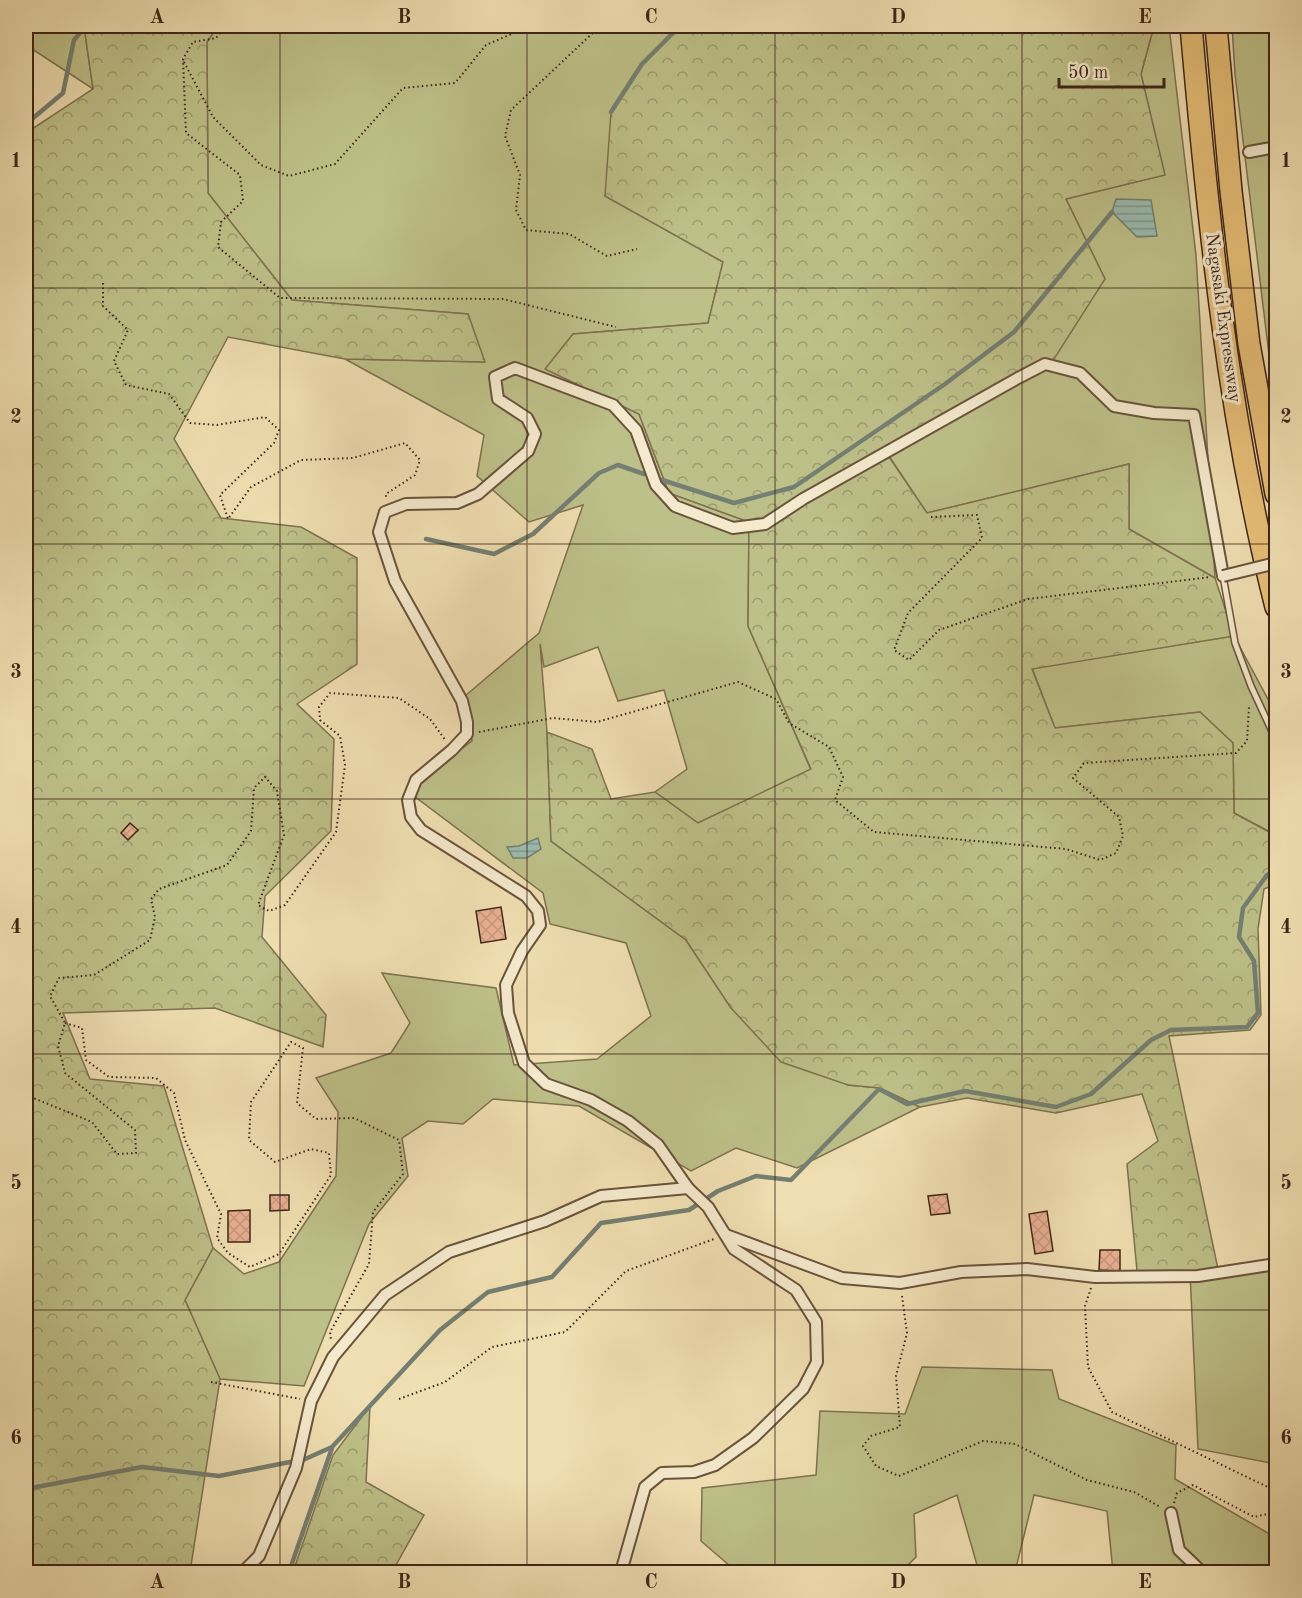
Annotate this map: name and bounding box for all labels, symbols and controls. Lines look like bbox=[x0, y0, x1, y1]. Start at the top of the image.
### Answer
text: A bbox=[149, 8, 165, 28]
text: B bbox=[397, 8, 411, 28]
text: C bbox=[644, 8, 658, 28]
text: D bbox=[890, 8, 906, 28]
text: E bbox=[1138, 8, 1152, 28]
scale bar bbox=[1059, 51, 1164, 89]
text: 50 m bbox=[1068, 64, 1108, 82]
text: 1 bbox=[10, 152, 22, 172]
text: 1 bbox=[1280, 152, 1292, 172]
street label: Nagasaki Expressway bbox=[1202, 232, 1244, 404]
text: 2 bbox=[10, 408, 22, 428]
text: 2 bbox=[1280, 408, 1292, 428]
text: 3 bbox=[10, 663, 22, 683]
text: 3 bbox=[1280, 663, 1292, 683]
text: 4 bbox=[10, 918, 22, 938]
text: 4 bbox=[1280, 918, 1292, 938]
text: 5 bbox=[10, 1173, 22, 1194]
text: 5 bbox=[1280, 1173, 1292, 1194]
text: 6 bbox=[10, 1429, 22, 1449]
text: 6 bbox=[1280, 1429, 1292, 1449]
text: A bbox=[149, 1573, 165, 1593]
text: B bbox=[397, 1573, 411, 1593]
text: C bbox=[644, 1573, 658, 1593]
text: D bbox=[890, 1573, 906, 1593]
text: E bbox=[1138, 1573, 1152, 1593]

